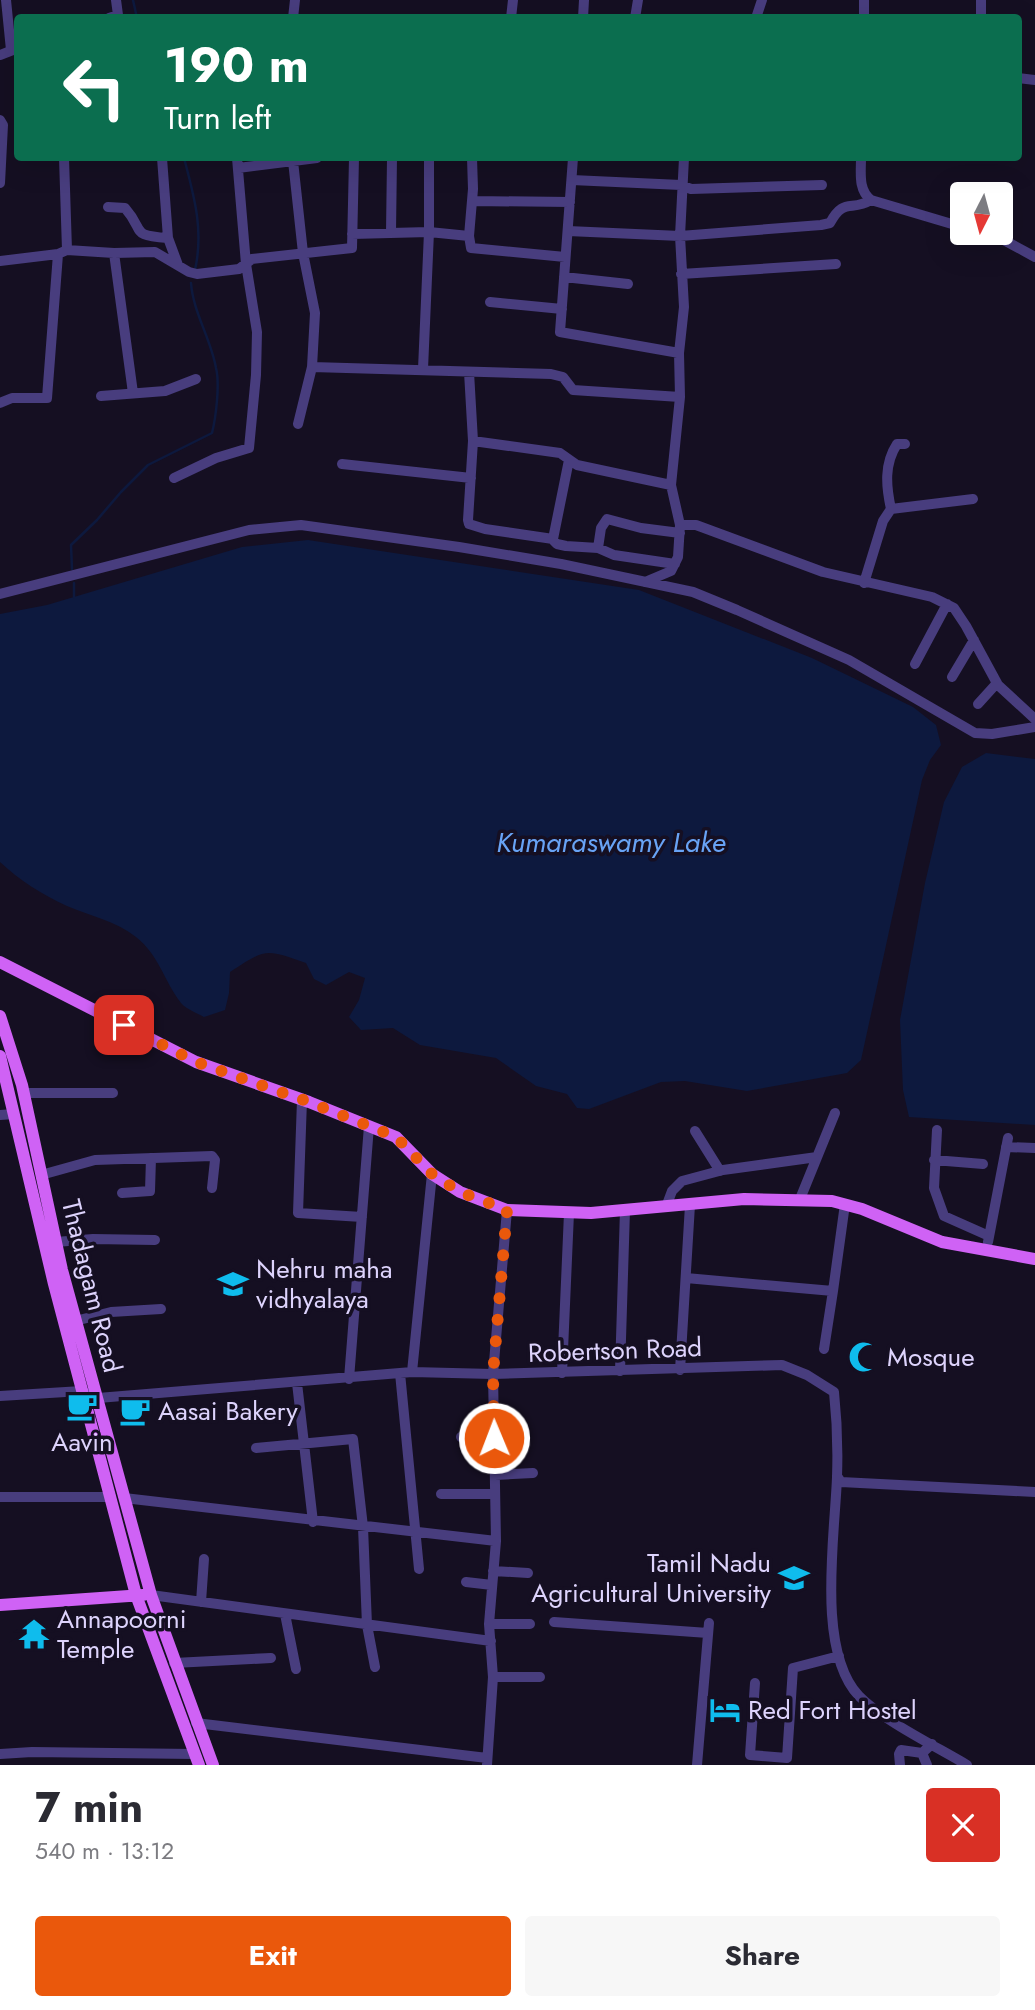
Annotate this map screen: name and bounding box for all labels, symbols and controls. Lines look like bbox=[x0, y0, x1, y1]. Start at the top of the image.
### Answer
text: 190 m bbox=[164, 30, 309, 100]
icon: left bbox=[49, 42, 140, 133]
text: Turn left bbox=[164, 95, 271, 141]
north arrow bbox=[950, 182, 1013, 245]
map controls bbox=[950, 182, 1013, 245]
water label: Kumaraswamy Lake bbox=[496, 822, 726, 863]
pin bbox=[94, 995, 154, 1055]
icon: arrive bbox=[105, 1006, 143, 1044]
street label: Thadagam Road bbox=[52, 1196, 132, 1376]
place label: Nehru maha vidhyalaya bbox=[256, 1250, 393, 1318]
school or university icon: Nehru maha vidhyalaya bbox=[216, 1267, 250, 1301]
street label: Robertson Road bbox=[527, 1328, 703, 1372]
place label: Mosque bbox=[887, 1338, 975, 1376]
mosque icon: Mosque bbox=[847, 1340, 881, 1374]
cafe icon: Aavin bbox=[65, 1389, 99, 1423]
place label: Aasai Bakery bbox=[158, 1392, 298, 1430]
cafe icon: Aasai Bakery bbox=[118, 1394, 152, 1428]
position arrow bbox=[457, 1401, 531, 1475]
place label: Aavin bbox=[51, 1423, 113, 1461]
place label: Tamil Nadu Agricultural University bbox=[531, 1544, 772, 1612]
school or university icon: Tamil Nadu Agricultural University bbox=[777, 1561, 811, 1595]
place label: Annapoorni Temple bbox=[57, 1600, 187, 1668]
temple icon: Annapoorni Temple bbox=[17, 1617, 51, 1651]
place label: Red Fort Hostel bbox=[748, 1691, 917, 1729]
hotel icon: Red Fort Hostel bbox=[708, 1693, 742, 1727]
text: 7 min bbox=[35, 1777, 143, 1838]
button: close bbox=[926, 1788, 1000, 1862]
text: 540 m · 13:12 bbox=[35, 1834, 174, 1868]
button: Exit bbox=[35, 1916, 511, 1996]
button: Share bbox=[525, 1916, 1000, 1996]

